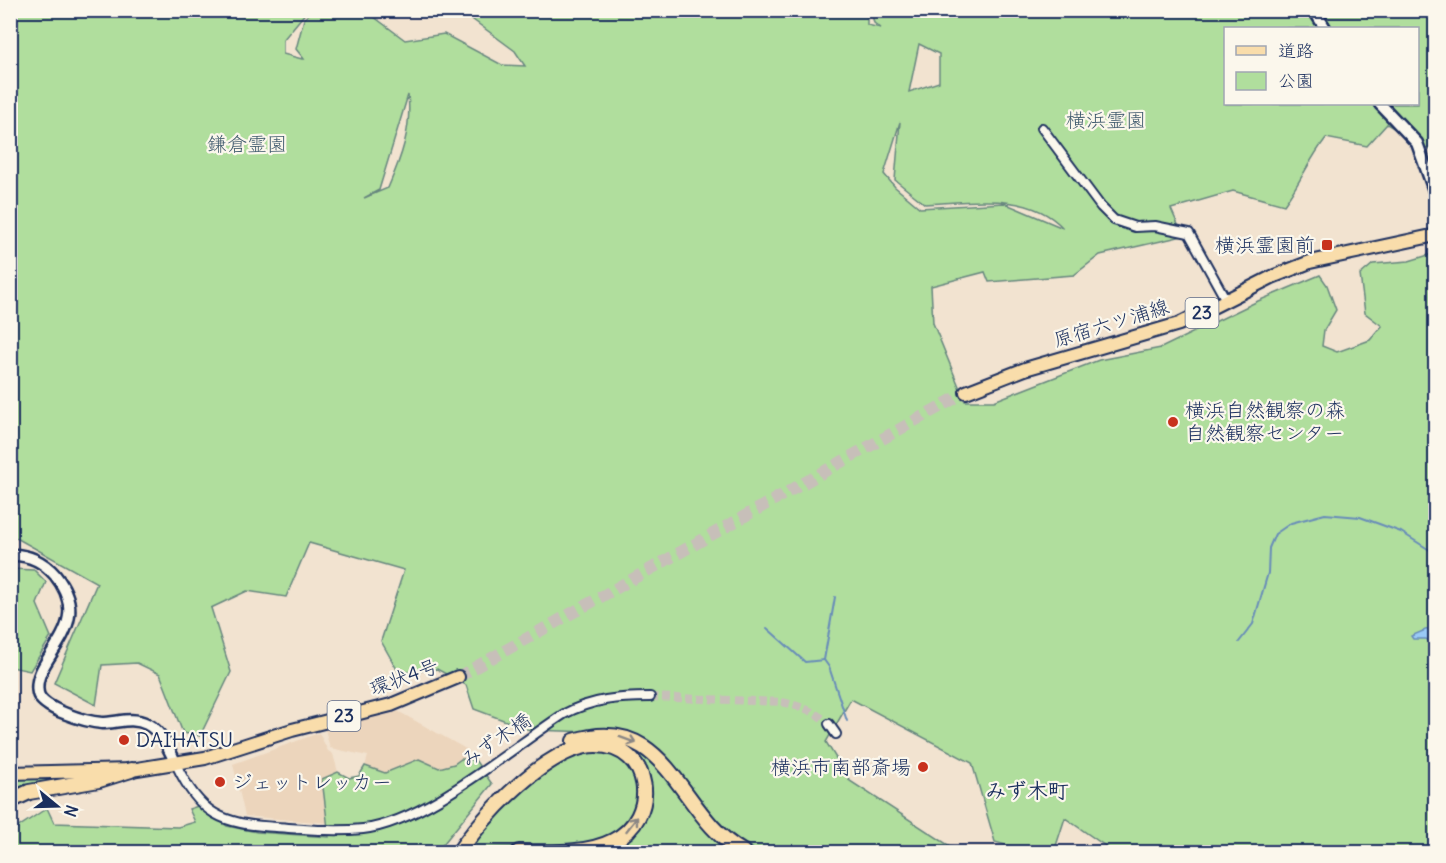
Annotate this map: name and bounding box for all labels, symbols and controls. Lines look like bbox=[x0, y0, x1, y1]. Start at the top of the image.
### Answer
legend bbox=[1224, 27, 1419, 105]
text: 道路 bbox=[1278, 39, 1314, 62]
text: 公園 bbox=[1278, 69, 1314, 92]
park label: 横浜霊園 bbox=[1066, 107, 1146, 132]
park label: 鎌倉霊園 bbox=[207, 131, 287, 156]
place label: 横浜霊園前 bbox=[1215, 232, 1315, 257]
marker: 横浜霊園前 bbox=[1320, 238, 1334, 252]
street label: 原宿六ツ浦線 bbox=[1050, 293, 1172, 352]
road number: 23 bbox=[1186, 298, 1218, 328]
place label: 横浜自然観察の森 自然観察センター bbox=[1185, 397, 1345, 445]
marker: 横浜自然観察の森 自然観察センター bbox=[1166, 415, 1180, 429]
street label: 環状4号 bbox=[366, 653, 442, 701]
road number: 23 bbox=[328, 701, 360, 731]
street label: みず木橋 bbox=[456, 707, 536, 772]
place label: DAIHATSU bbox=[136, 727, 233, 752]
marker: DAIHATSU bbox=[117, 733, 131, 747]
one-way arrow bbox=[619, 735, 637, 746]
place label: 横浜市南部斎場 bbox=[771, 754, 911, 779]
marker: 横浜市南部斎場 bbox=[916, 760, 930, 774]
place label: ジェットレッカー bbox=[232, 769, 392, 794]
marker: ジェットレッカー bbox=[213, 775, 227, 789]
north arrow bbox=[27, 776, 87, 836]
district label: みず木町 bbox=[985, 777, 1069, 804]
text: N bbox=[60, 802, 82, 819]
one-way arrow bbox=[626, 817, 639, 833]

